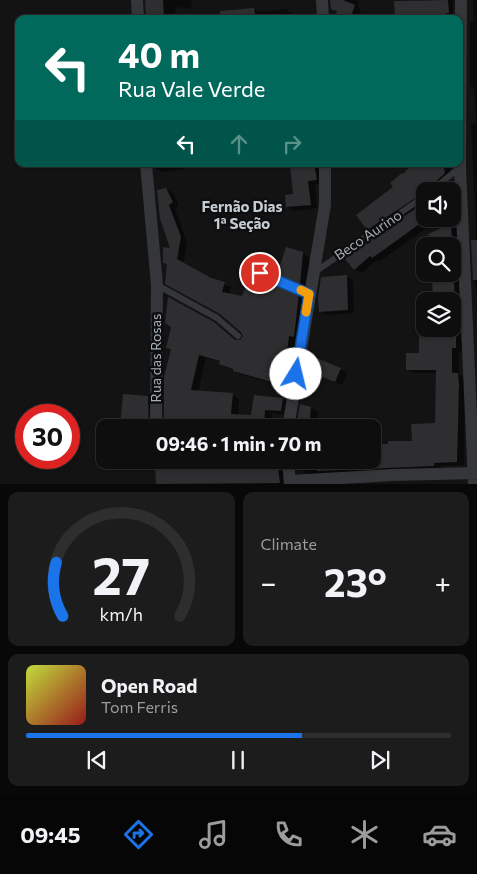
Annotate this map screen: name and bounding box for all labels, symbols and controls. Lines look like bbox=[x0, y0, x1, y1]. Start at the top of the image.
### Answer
text: 40 m bbox=[118, 32, 200, 75]
icon: left bbox=[35, 35, 100, 100]
text: Rua Vale Verde bbox=[118, 75, 265, 102]
icon: left bbox=[172, 130, 200, 158]
icon: ahead bbox=[225, 130, 253, 158]
icon: right bbox=[278, 130, 306, 158]
map controls bbox=[416, 182, 461, 337]
button: sound bbox=[416, 182, 461, 227]
district label: Fernão Dias 1ª Seção bbox=[202, 197, 282, 232]
street label: Beco Aurino bbox=[331, 206, 405, 263]
button: search bbox=[416, 237, 461, 282]
pin bbox=[239, 252, 281, 294]
icon: arrive bbox=[246, 259, 274, 287]
button: layers bbox=[416, 292, 461, 337]
street label: Rua das Rosas bbox=[147, 314, 164, 402]
position arrow bbox=[269, 347, 321, 399]
speed limit sign: 30 bbox=[15, 404, 80, 469]
text: 09:46 · 1 min · 70 m bbox=[156, 432, 321, 455]
text: Climate bbox=[261, 534, 317, 553]
text: 27 bbox=[92, 542, 150, 606]
text: 23° bbox=[324, 558, 387, 605]
text: − bbox=[261, 565, 276, 599]
text: + bbox=[435, 565, 451, 599]
text: km/h bbox=[100, 603, 143, 625]
text: Open Road bbox=[101, 674, 197, 697]
text: Tom Ferris bbox=[101, 697, 178, 716]
icon: previous bbox=[83, 746, 111, 774]
icon: pause bbox=[224, 746, 252, 774]
icon: next bbox=[366, 746, 394, 774]
icon: directions bbox=[121, 817, 156, 852]
icon: music bbox=[196, 817, 231, 852]
icon: phone bbox=[271, 817, 306, 852]
icon: climate bbox=[347, 817, 382, 852]
icon: car bbox=[422, 817, 457, 852]
text: 09:45 bbox=[20, 821, 80, 848]

